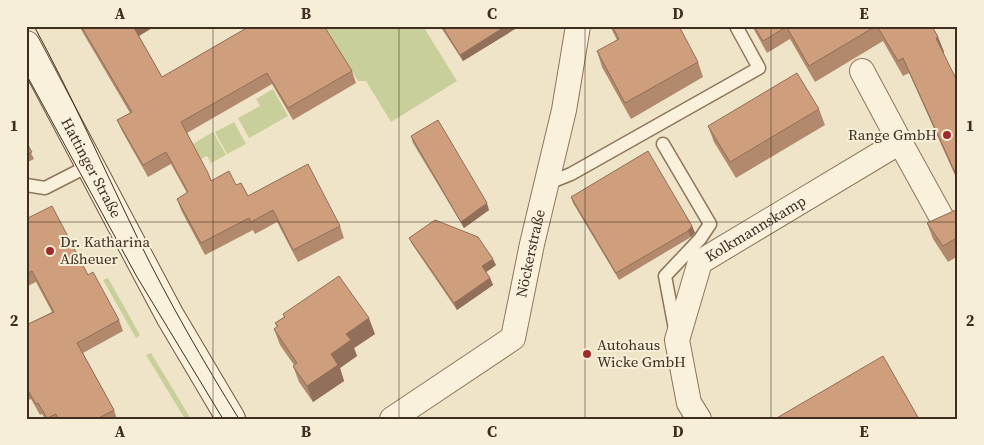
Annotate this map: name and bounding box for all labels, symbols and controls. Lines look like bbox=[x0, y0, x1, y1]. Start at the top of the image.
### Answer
text: A bbox=[115, 2, 126, 24]
text: B bbox=[301, 2, 312, 24]
text: C bbox=[487, 2, 497, 24]
text: D bbox=[672, 2, 684, 24]
text: E bbox=[859, 2, 869, 24]
text: 1 bbox=[10, 114, 18, 136]
street label: Hattinger Straße bbox=[56, 114, 127, 222]
text: 1 bbox=[966, 114, 974, 136]
place label: Range GmbH bbox=[848, 124, 937, 145]
marker: Range GmbH bbox=[941, 129, 953, 141]
street label: Kolkmannskamp bbox=[701, 190, 810, 267]
street label: Nöckerstraße bbox=[510, 207, 550, 299]
place label: Dr. Katharina Aßheuer bbox=[60, 231, 150, 269]
marker: Dr. Katharina Aßheuer bbox=[44, 245, 56, 257]
text: 2 bbox=[10, 309, 19, 331]
text: 2 bbox=[966, 309, 975, 331]
place label: Autohaus Wicke GmbH bbox=[597, 334, 686, 372]
marker: Autohaus Wicke GmbH bbox=[581, 348, 593, 360]
text: A bbox=[115, 420, 126, 442]
text: B bbox=[301, 420, 312, 442]
text: C bbox=[487, 420, 497, 442]
text: D bbox=[672, 420, 684, 442]
text: E bbox=[859, 420, 869, 442]

